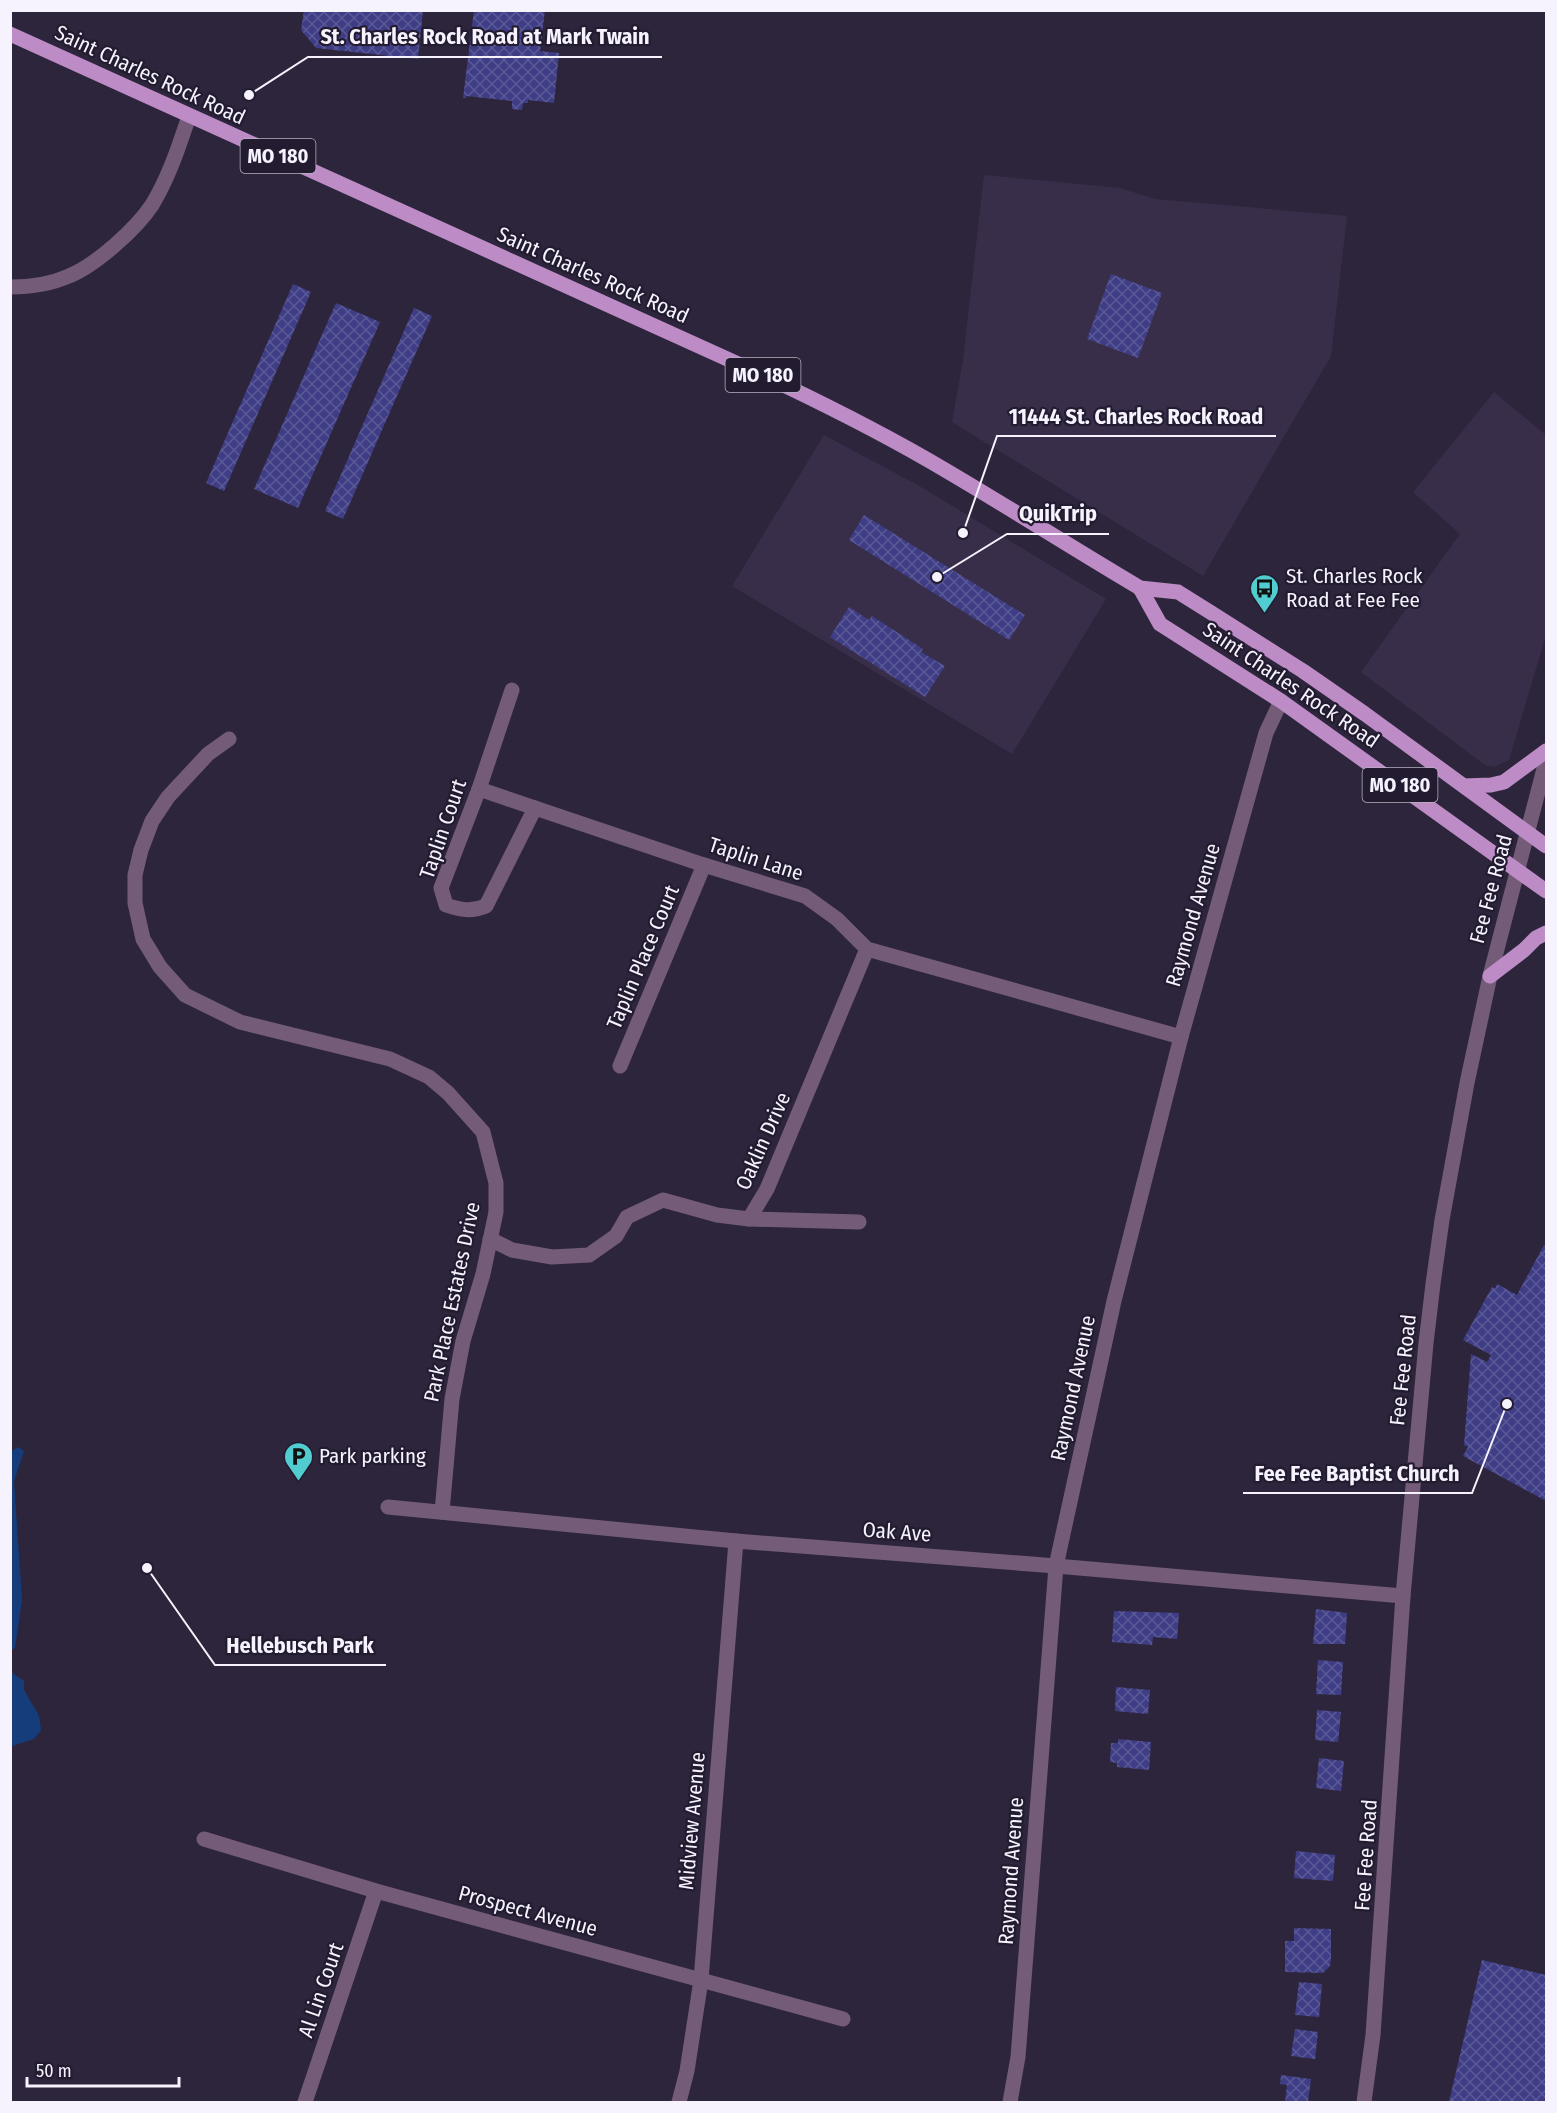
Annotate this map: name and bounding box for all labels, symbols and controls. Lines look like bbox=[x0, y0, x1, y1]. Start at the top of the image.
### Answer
callout: St. Charles Rock Road at Mark Twain bbox=[308, 17, 662, 57]
street label: Saint Charles Rock Road bbox=[51, 19, 249, 131]
text: St. Charles Rock Road at Mark Twain bbox=[320, 23, 650, 50]
road number: MO 180 bbox=[240, 139, 316, 173]
street label: Saint Charles Rock Road bbox=[493, 221, 693, 329]
road number: MO 180 bbox=[726, 358, 801, 392]
callout: 11444 St. Charles Rock Road bbox=[997, 396, 1276, 436]
text: 11444 St. Charles Rock Road bbox=[1009, 403, 1263, 430]
callout: QuikTrip bbox=[1007, 494, 1109, 534]
text: QuikTrip bbox=[1019, 500, 1097, 527]
place label: St. Charles Rock Road at Fee Fee bbox=[1286, 563, 1423, 613]
bus stop icon: St. Charles Rock Road at Fee Fee bbox=[1249, 572, 1281, 614]
street label: Saint Charles Rock Road bbox=[1198, 616, 1384, 754]
road number: MO 180 bbox=[1362, 768, 1438, 802]
street label: Taplin Court bbox=[414, 776, 472, 882]
street label: Taplin Lane bbox=[705, 832, 807, 886]
street label: Fee Fee Road bbox=[1464, 832, 1518, 946]
street label: Raymond Avenue bbox=[1160, 840, 1226, 990]
street label: Taplin Place Court bbox=[601, 881, 685, 1033]
street label: Oaklin Drive bbox=[730, 1088, 796, 1194]
street label: Park Place Estates Drive bbox=[418, 1200, 486, 1404]
street label: Raymond Avenue bbox=[1045, 1313, 1101, 1463]
street label: Fee Fee Road bbox=[1384, 1313, 1422, 1427]
parking icon: Park parking bbox=[282, 1440, 314, 1482]
place label: Park parking bbox=[319, 1443, 426, 1469]
callout: Fee Fee Baptist Church bbox=[1243, 1453, 1472, 1493]
text: Fee Fee Baptist Church bbox=[1254, 1460, 1460, 1487]
street label: Oak Ave bbox=[862, 1517, 932, 1547]
callout: Hellebusch Park bbox=[215, 1625, 386, 1665]
text: Hellebusch Park bbox=[226, 1632, 374, 1659]
street label: Midview Avenue bbox=[673, 1751, 711, 1891]
street label: Raymond Avenue bbox=[993, 1796, 1029, 1946]
street label: Fee Fee Road bbox=[1349, 1798, 1383, 1912]
street label: Prospect Avenue bbox=[456, 1880, 600, 1942]
street label: Al Lin Court bbox=[293, 1939, 349, 2041]
scale bar bbox=[27, 2050, 178, 2088]
text: 50 m bbox=[36, 2060, 72, 2082]

